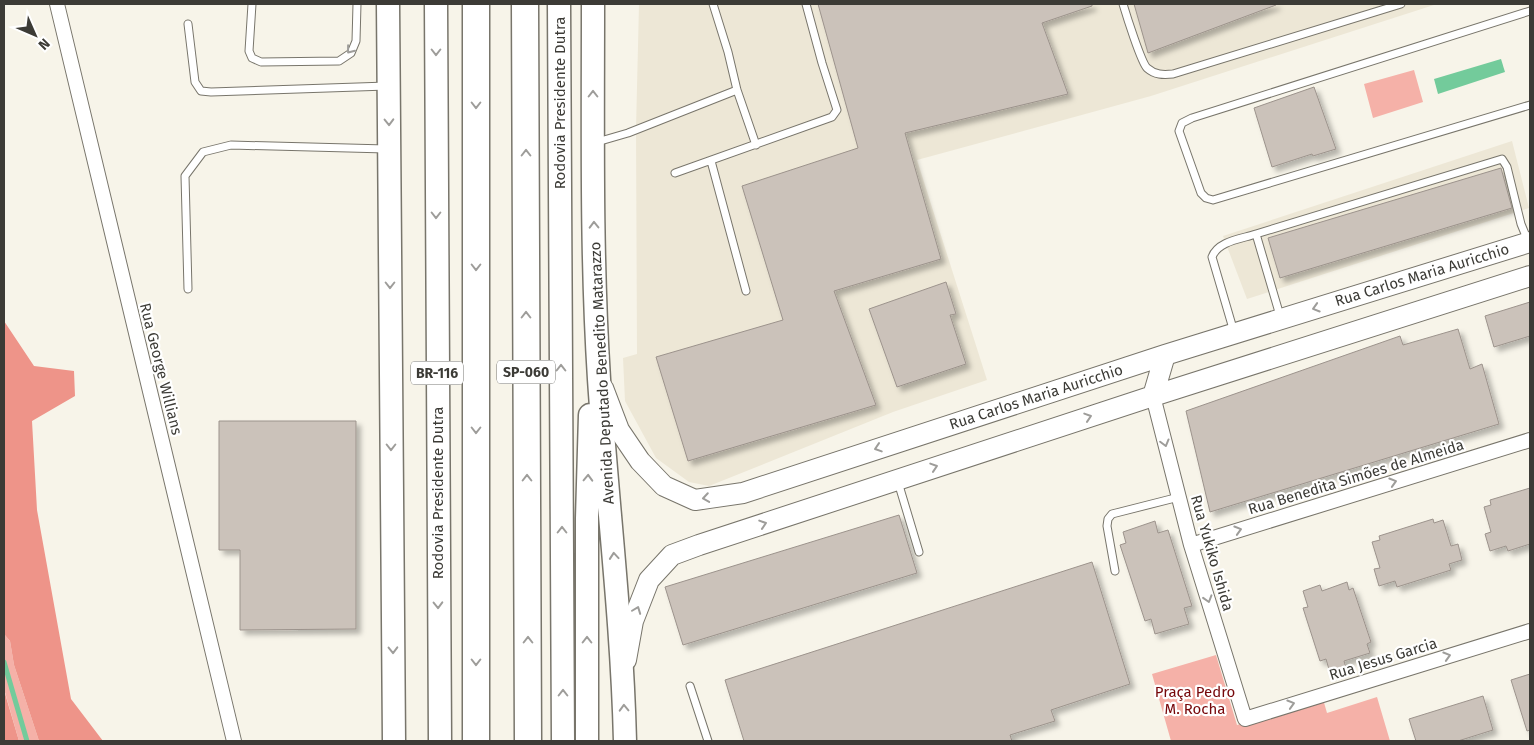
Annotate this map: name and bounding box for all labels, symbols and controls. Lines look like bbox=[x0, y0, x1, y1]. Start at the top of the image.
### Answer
north arrow bbox=[10, 10, 60, 60]
street label: Rodovia Presidente Dutra bbox=[551, 17, 569, 189]
text: N bbox=[35, 35, 53, 53]
one-way arrow bbox=[347, 44, 356, 54]
one-way arrow bbox=[431, 49, 441, 57]
one-way arrow bbox=[588, 90, 598, 98]
one-way arrow bbox=[471, 102, 481, 109]
one-way arrow bbox=[384, 119, 394, 127]
one-way arrow bbox=[521, 148, 531, 156]
one-way arrow bbox=[431, 212, 441, 219]
one-way arrow bbox=[589, 220, 599, 228]
street label: Rua Carlos Maria Auricchio bbox=[1333, 240, 1511, 310]
street label: Avenida Deputado Benedito Matarazzo bbox=[586, 241, 618, 505]
one-way arrow bbox=[471, 264, 481, 272]
one-way arrow bbox=[385, 282, 395, 289]
street label: Rua George Willians bbox=[136, 301, 186, 437]
one-way arrow bbox=[1313, 302, 1321, 312]
one-way arrow bbox=[521, 311, 531, 318]
street label: Rua Carlos Maria Auricchio bbox=[947, 360, 1125, 434]
road number: SP-060 bbox=[497, 361, 555, 384]
road number: BR-116 bbox=[411, 362, 463, 384]
one-way arrow bbox=[556, 363, 566, 371]
street label: Rodovia Presidente Dutra bbox=[429, 407, 447, 579]
one-way arrow bbox=[1084, 412, 1092, 422]
one-way arrow bbox=[471, 426, 481, 434]
street label: Rua Benedita Simões de Almeida bbox=[1246, 436, 1466, 518]
one-way arrow bbox=[1159, 438, 1170, 447]
one-way arrow bbox=[875, 443, 883, 453]
one-way arrow bbox=[386, 444, 397, 452]
one-way arrow bbox=[929, 463, 938, 473]
one-way arrow bbox=[522, 473, 532, 481]
one-way arrow bbox=[583, 473, 593, 481]
one-way arrow bbox=[1388, 478, 1397, 488]
one-way arrow bbox=[701, 493, 710, 503]
street label: Rua Yukiko Ishida bbox=[1187, 493, 1237, 613]
one-way arrow bbox=[758, 519, 767, 529]
one-way arrow bbox=[557, 526, 567, 534]
one-way arrow bbox=[1233, 526, 1242, 536]
one-way arrow bbox=[608, 552, 619, 560]
one-way arrow bbox=[1203, 595, 1213, 603]
one-way arrow bbox=[433, 602, 443, 609]
one-way arrow bbox=[631, 606, 641, 615]
street label: Rua Jesus Garcia bbox=[1327, 634, 1439, 684]
one-way arrow bbox=[522, 636, 533, 644]
one-way arrow bbox=[582, 636, 592, 644]
one-way arrow bbox=[388, 647, 398, 655]
one-way arrow bbox=[1442, 652, 1450, 662]
one-way arrow bbox=[471, 659, 481, 667]
park label: Praça Pedro M. Rocha bbox=[1155, 683, 1235, 718]
one-way arrow bbox=[558, 688, 568, 696]
one-way arrow bbox=[1287, 700, 1295, 710]
one-way arrow bbox=[619, 704, 630, 712]

